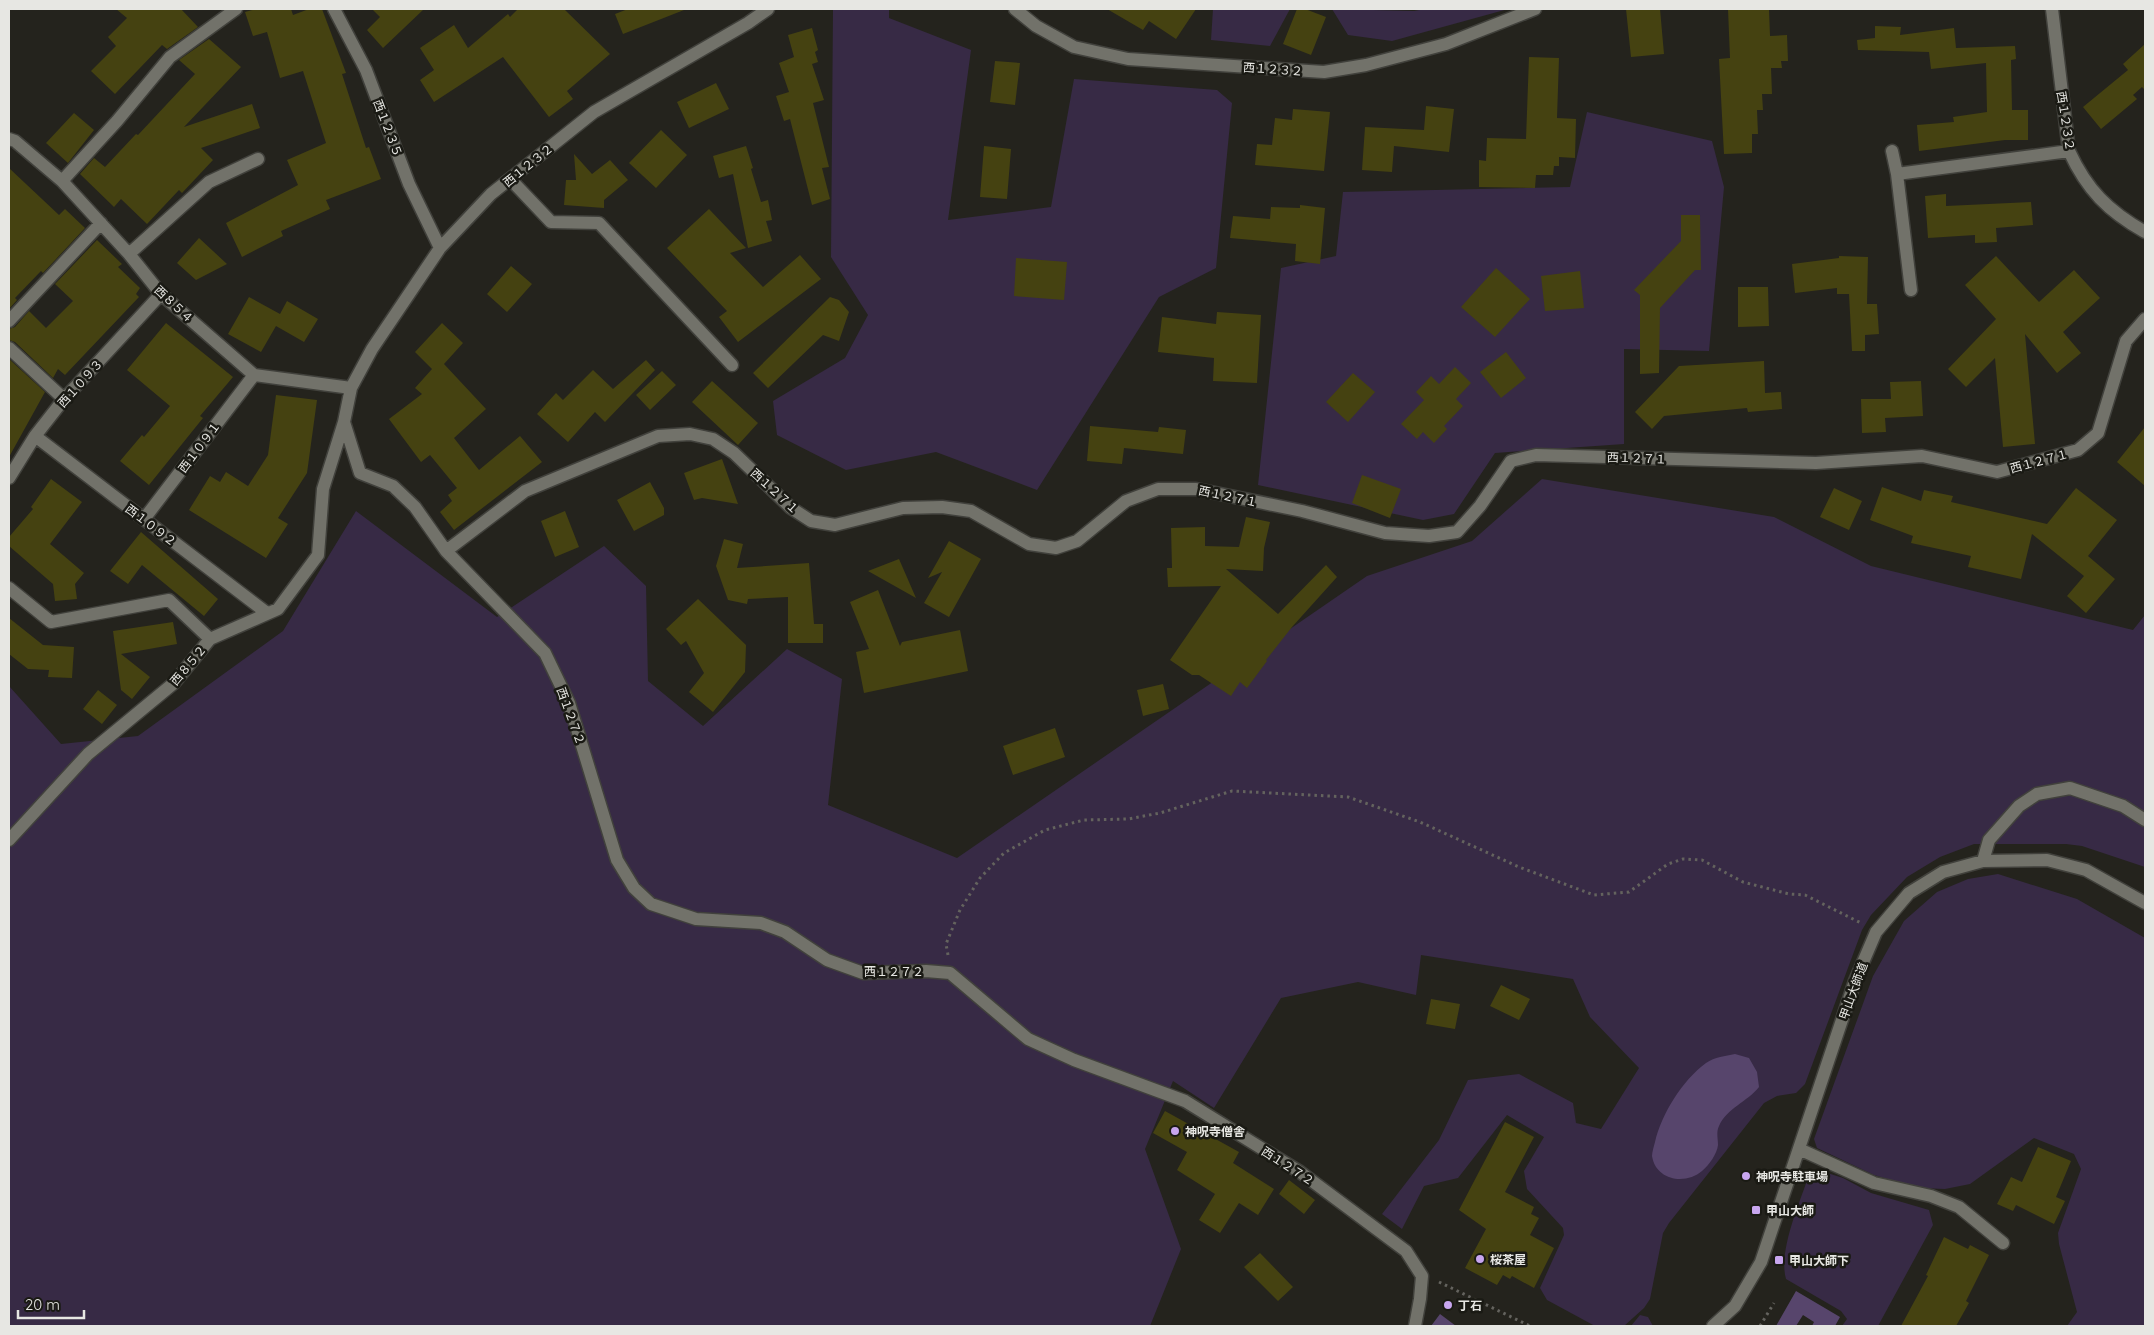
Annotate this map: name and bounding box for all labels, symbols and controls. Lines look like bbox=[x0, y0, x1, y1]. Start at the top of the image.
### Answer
street label: 西１２３２ bbox=[1243, 59, 1303, 79]
street label: 西１２３２ bbox=[2054, 90, 2078, 152]
street label: 西１２３５ bbox=[370, 97, 406, 159]
street label: 西１２３２ bbox=[500, 140, 556, 190]
street label: 西８５４ bbox=[151, 282, 197, 326]
street label: 西１０９３ bbox=[54, 356, 106, 410]
street label: 西１０９１ bbox=[175, 419, 223, 475]
street label: 西１２７１ bbox=[2008, 446, 2070, 476]
street label: 西１２７１ bbox=[1607, 449, 1667, 467]
street label: 西１２７１ bbox=[748, 465, 802, 517]
street label: 西１２７１ bbox=[1197, 482, 1259, 510]
street label: 西１０９２ bbox=[123, 501, 179, 549]
street label: 西８５２ bbox=[167, 642, 209, 688]
street label: 西１２７２ bbox=[554, 685, 588, 747]
street label: 甲山大師道 bbox=[1836, 960, 1870, 1022]
street label: 西１２７２ bbox=[864, 964, 924, 979]
place label: 神呪寺僧舎 bbox=[1185, 1124, 1245, 1139]
marker: 神呪寺僧舎 bbox=[1169, 1125, 1181, 1137]
street label: 西１２７２ bbox=[1259, 1143, 1317, 1189]
place label: 神呪寺駐車場 bbox=[1756, 1169, 1828, 1184]
marker: 神呪寺駐車場 bbox=[1740, 1170, 1752, 1182]
place label: 甲山大師 bbox=[1766, 1203, 1814, 1218]
marker: 甲山大師 bbox=[1750, 1204, 1762, 1216]
place label: 桜茶屋 bbox=[1490, 1252, 1526, 1267]
marker: 桜茶屋 bbox=[1474, 1253, 1486, 1265]
place label: 甲山大師下 bbox=[1789, 1253, 1849, 1268]
marker: 甲山大師下 bbox=[1773, 1254, 1785, 1266]
scale bar bbox=[18, 1288, 84, 1320]
text: 20 m bbox=[25, 1295, 60, 1314]
place label: 丁石 bbox=[1458, 1298, 1482, 1313]
marker: 丁石 bbox=[1442, 1299, 1454, 1311]

